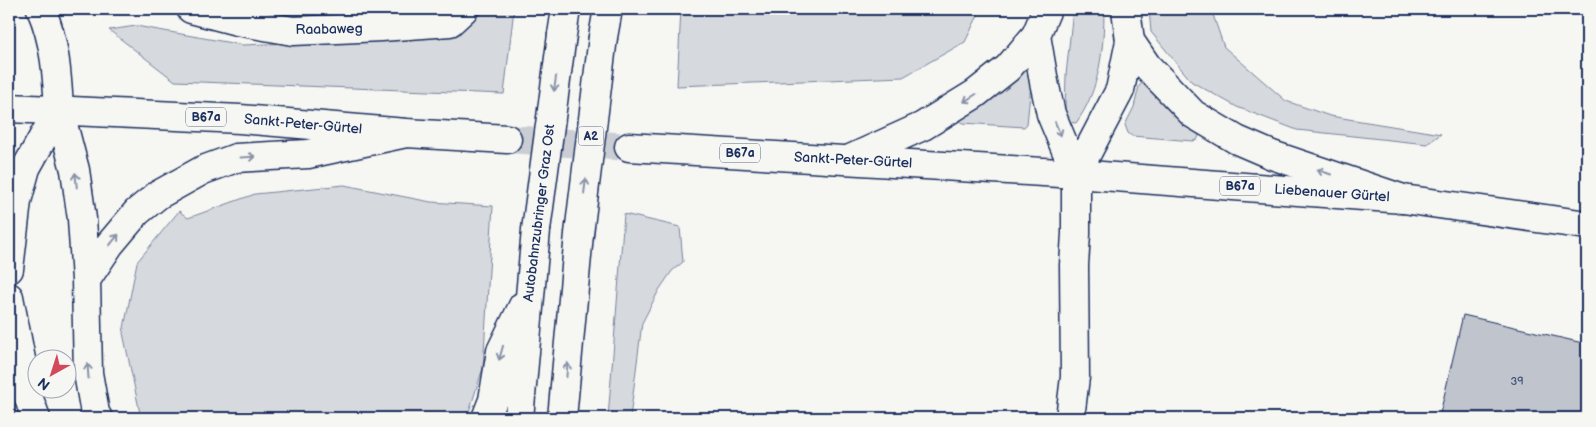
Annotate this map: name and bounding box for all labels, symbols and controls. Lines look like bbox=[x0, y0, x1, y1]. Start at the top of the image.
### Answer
street label: Raabaweg bbox=[295, 20, 363, 38]
one-way arrow bbox=[550, 75, 560, 91]
one-way arrow bbox=[963, 93, 977, 103]
road number: B67a bbox=[186, 108, 226, 126]
street label: Sankt-Peter-Gürtel bbox=[243, 110, 363, 138]
one-way arrow bbox=[1053, 121, 1063, 136]
street label: Autobahnzubringer Graz Ost bbox=[520, 122, 558, 303]
road number: A2 bbox=[578, 126, 604, 146]
road number: B67a bbox=[720, 144, 760, 162]
street label: Sankt-Peter-Gürtel bbox=[793, 148, 913, 172]
one-way arrow bbox=[240, 152, 256, 162]
one-way arrow bbox=[1317, 167, 1332, 176]
one-way arrow bbox=[72, 172, 81, 188]
road number: B67a bbox=[1220, 177, 1260, 196]
one-way arrow bbox=[580, 178, 590, 194]
street label: Liebenauer Gürtel bbox=[1274, 180, 1390, 206]
one-way arrow bbox=[108, 234, 119, 247]
one-way arrow bbox=[496, 345, 506, 361]
north arrow bbox=[28, 350, 78, 400]
one-way arrow bbox=[562, 362, 571, 378]
one-way arrow bbox=[84, 363, 93, 379]
text: N bbox=[35, 374, 54, 394]
house number: 39 bbox=[1510, 375, 1524, 388]

